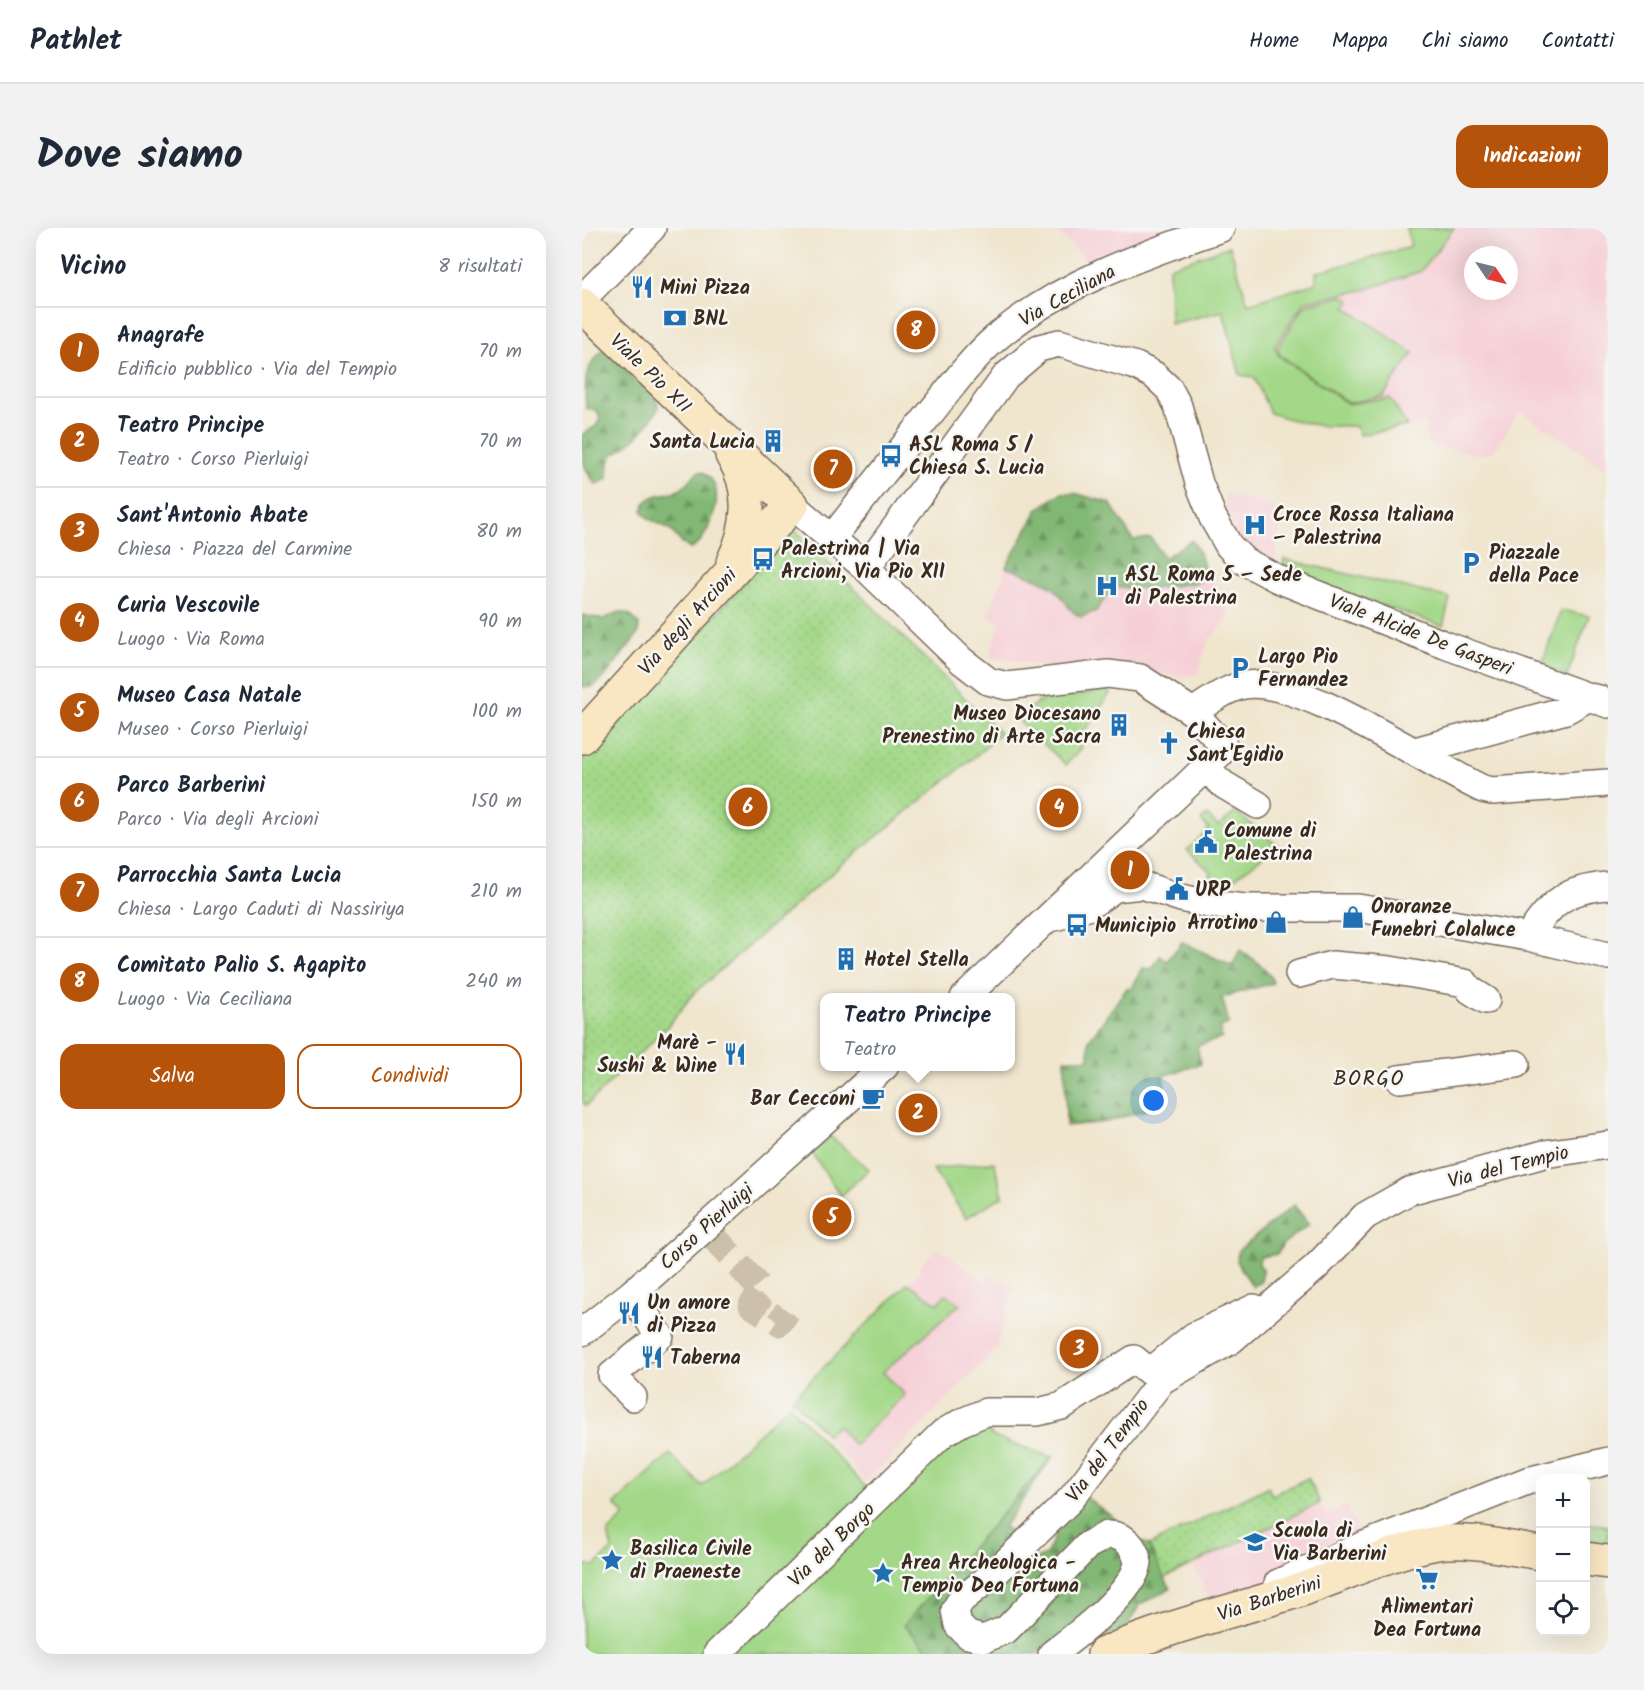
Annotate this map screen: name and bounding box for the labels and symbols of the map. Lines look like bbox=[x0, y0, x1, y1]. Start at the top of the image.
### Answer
north arrow bbox=[1464, 246, 1518, 300]
street label: Via Ceciliana bbox=[1014, 257, 1122, 337]
place label: Mini Pizza bbox=[660, 273, 750, 305]
restaurant icon: Mini Pizza bbox=[629, 274, 655, 300]
place label: BNL bbox=[693, 304, 729, 336]
bank icon: BNL bbox=[662, 305, 688, 331]
pin: 8 bbox=[896, 308, 936, 352]
street label: Viale Pio XII bbox=[601, 327, 698, 422]
place label: Santa Lucia bbox=[650, 427, 755, 459]
building icon: Santa Lucia bbox=[760, 428, 786, 454]
place label: ASL Roma 5 / Chiesa S. Lucia bbox=[909, 430, 1044, 485]
bus stop icon: ASL Roma 5 / Chiesa S. Lucia bbox=[878, 443, 904, 469]
pin: 7 bbox=[814, 446, 852, 492]
place label: Croce Rossa Italiana – Palestrina bbox=[1273, 500, 1454, 555]
hospital icon: Croce Rossa Italiana – Palestrina bbox=[1242, 512, 1268, 538]
place label: Palestrina | Via Arcioni, Via Pio XII bbox=[781, 534, 945, 589]
place label: Piazzale della Pace bbox=[1489, 538, 1579, 593]
bus stop icon: Palestrina | Via Arcioni, Via Pio XII bbox=[750, 546, 776, 572]
parking icon: Piazzale della Pace bbox=[1458, 550, 1484, 576]
street label: Via degli Arcioni bbox=[631, 560, 747, 684]
place label: ASL Roma 5 – Sede di Palestrina bbox=[1125, 560, 1302, 615]
hospital icon: ASL Roma 5 – Sede di Palestrina bbox=[1094, 573, 1120, 599]
street label: Viale Alcide De Gasperi bbox=[1324, 586, 1518, 686]
place label: Largo Pio Fernandez bbox=[1258, 642, 1348, 697]
parking icon: Largo Pio Fernandez bbox=[1227, 655, 1253, 681]
place label: Museo Diocesano Prenestino di Arte Sacra bbox=[882, 699, 1101, 754]
building icon: Museo Diocesano Prenestino di Arte Sacra bbox=[1106, 712, 1132, 738]
place label: Chiesa Sant'Egidio bbox=[1187, 717, 1284, 772]
church icon: Chiesa Sant'Egidio bbox=[1156, 730, 1182, 756]
pin: 6 bbox=[728, 784, 768, 830]
pin: 4 bbox=[1040, 786, 1078, 830]
place label: Comune di Palestrina bbox=[1224, 816, 1317, 871]
public building icon: Comune di Palestrina bbox=[1193, 829, 1219, 855]
pin: 1 bbox=[1110, 848, 1150, 892]
place label: URP bbox=[1195, 875, 1231, 907]
public building icon: URP bbox=[1164, 876, 1190, 902]
place label: Onoranze Funebri Colaluce bbox=[1371, 892, 1516, 947]
shop icon: Onoranze Funebri Colaluce bbox=[1340, 904, 1366, 930]
place label: Arrotino bbox=[1187, 908, 1258, 940]
shop icon: Arrotino bbox=[1263, 909, 1289, 935]
place label: Municipio bbox=[1095, 911, 1176, 943]
bus stop icon: Municipio bbox=[1064, 912, 1090, 938]
place label: Hotel Stella bbox=[864, 945, 969, 977]
building icon: Hotel Stella bbox=[833, 946, 859, 972]
place label: Marè - Sushi & Wine bbox=[598, 1028, 717, 1083]
restaurant icon: Marè - Sushi & Wine bbox=[722, 1041, 748, 1067]
district label: BORGO bbox=[1333, 1063, 1405, 1096]
place label: Bar Cecconi bbox=[750, 1084, 856, 1116]
cafe icon: Bar Cecconi bbox=[860, 1085, 886, 1111]
your location bbox=[1139, 1086, 1168, 1115]
pin: 2 bbox=[898, 1090, 938, 1136]
street label: Via del Tempio bbox=[1445, 1137, 1572, 1198]
street label: Corso Pierluigi bbox=[653, 1175, 763, 1279]
pin: 5 bbox=[812, 1194, 852, 1240]
place label: Un amore di Pizza bbox=[647, 1288, 731, 1343]
restaurant icon: Un amore di Pizza bbox=[616, 1300, 642, 1326]
pin: 3 bbox=[1060, 1326, 1098, 1372]
place label: Taberna bbox=[670, 1343, 741, 1375]
restaurant icon: Taberna bbox=[639, 1344, 665, 1370]
street label: Via del Tempio bbox=[1059, 1392, 1159, 1510]
street label: Via del Borgo bbox=[781, 1495, 884, 1596]
place label: Scuola di Via Barberini bbox=[1273, 1516, 1387, 1571]
school or university icon: Scuola di Via Barberini bbox=[1242, 1529, 1268, 1555]
place label: Basilica Civile di Praeneste bbox=[630, 1534, 752, 1589]
place icon: Basilica Civile di Praeneste bbox=[599, 1547, 625, 1573]
place label: Area Archeologica - Tempio Dea Fortuna bbox=[901, 1548, 1079, 1603]
place icon: Area Archeologica - Tempio Dea Fortuna bbox=[870, 1560, 896, 1586]
supermarket icon: Alimentari Dea Fortuna bbox=[1414, 1566, 1440, 1592]
street label: Via Barberini bbox=[1213, 1568, 1327, 1632]
place label: Alimentari Dea Fortuna bbox=[1373, 1592, 1481, 1647]

